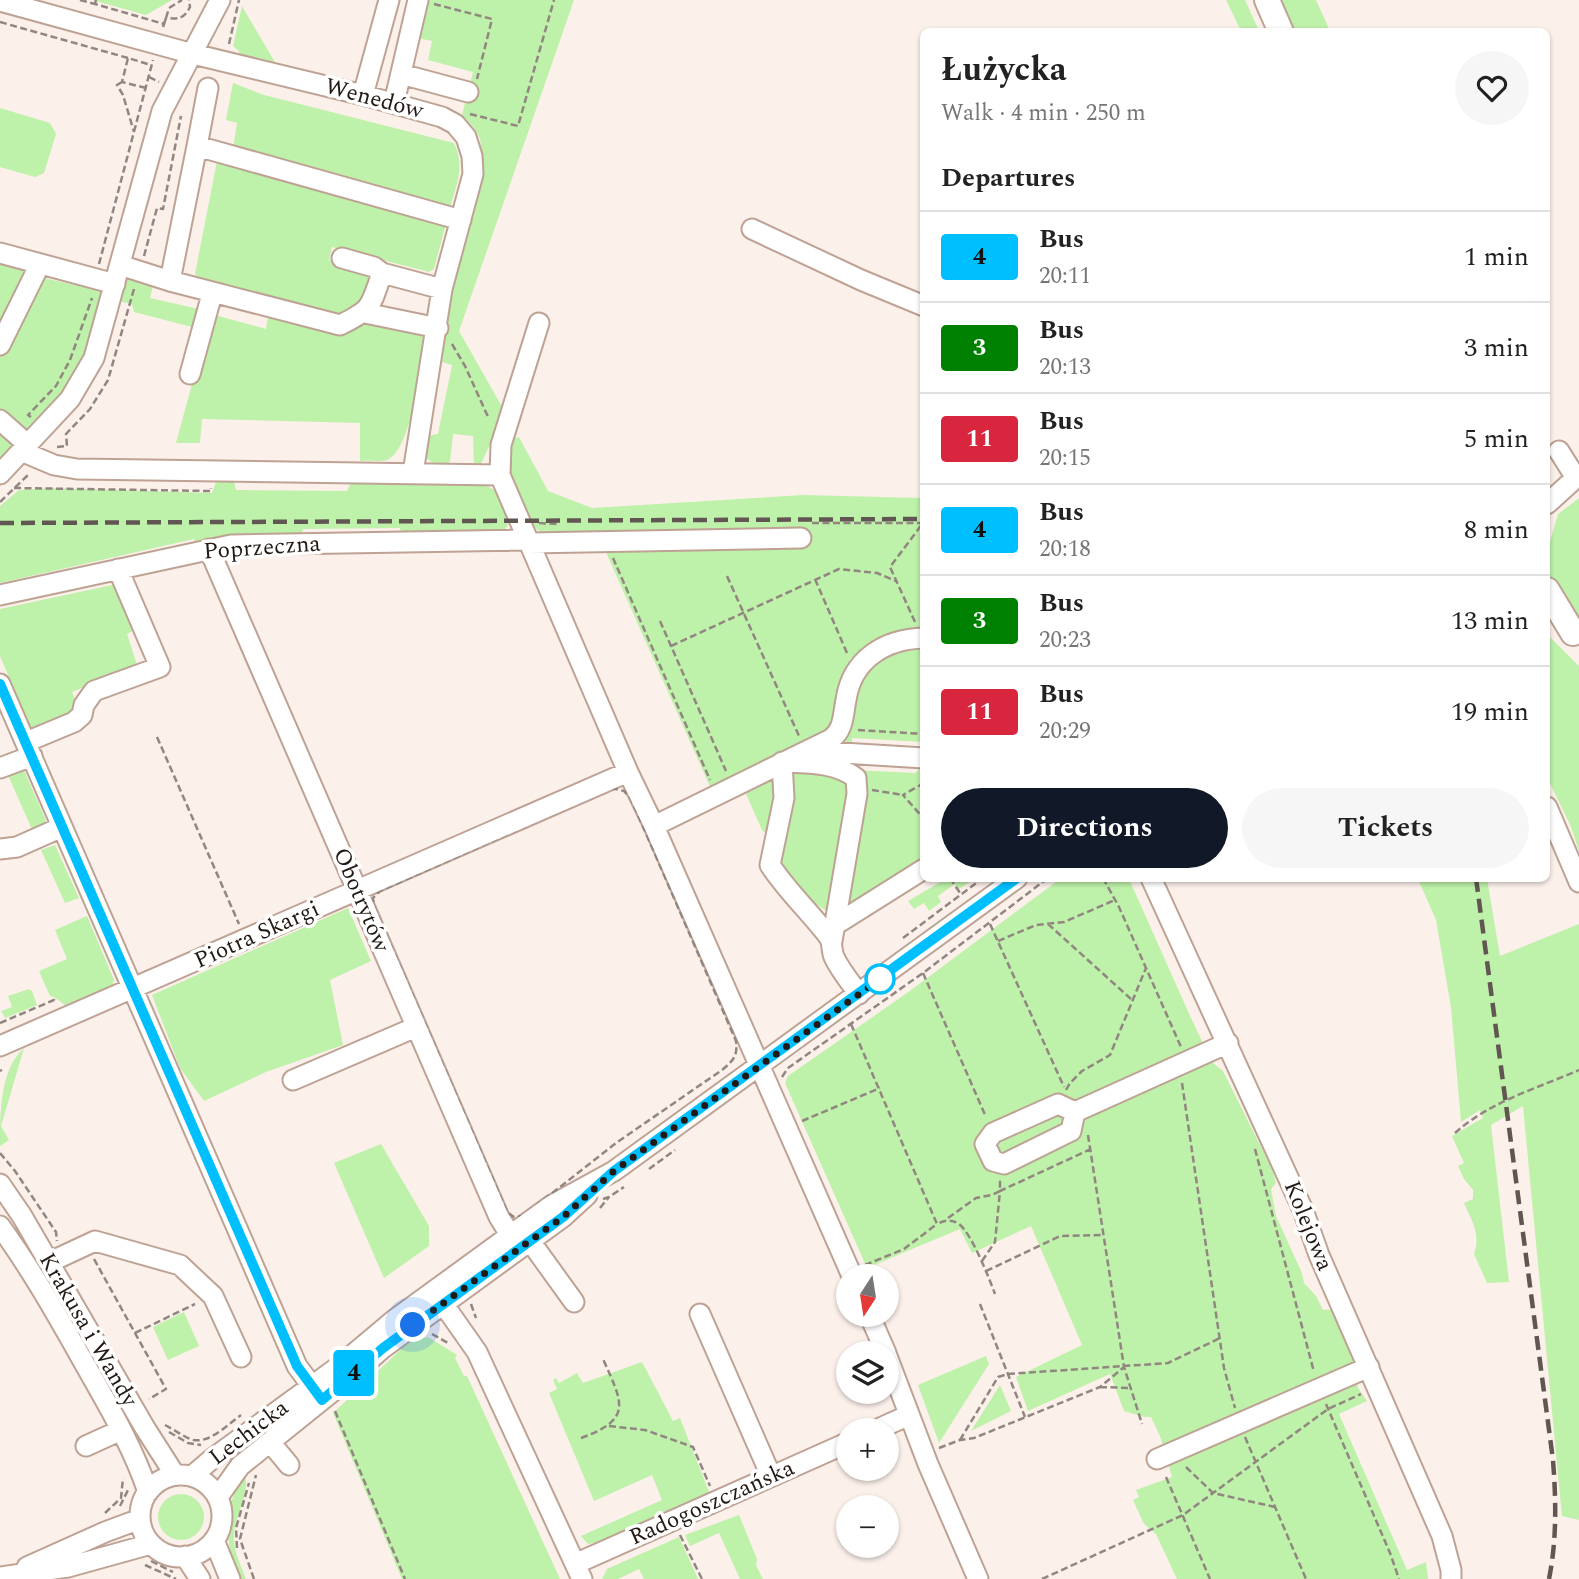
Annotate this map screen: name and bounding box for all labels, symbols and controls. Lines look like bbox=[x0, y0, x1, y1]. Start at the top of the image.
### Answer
text: Łużycka bbox=[941, 45, 1067, 95]
button: heart bbox=[1455, 51, 1529, 125]
street label: Wenedów bbox=[321, 69, 428, 129]
text: Walk · 4 min · 250 m bbox=[941, 96, 1146, 131]
text: Departures bbox=[941, 158, 1075, 198]
text: Bus bbox=[1039, 219, 1084, 259]
text: 1 min bbox=[1464, 237, 1529, 277]
text: 4 bbox=[973, 239, 986, 275]
text: 20:11 bbox=[1039, 259, 1091, 294]
text: Bus bbox=[1039, 310, 1084, 350]
text: 3 min bbox=[1464, 328, 1529, 368]
text: 3 bbox=[973, 330, 986, 366]
text: 20:13 bbox=[1039, 350, 1091, 385]
text: Bus bbox=[1039, 401, 1084, 441]
text: 5 min bbox=[1464, 419, 1529, 459]
text: 11 bbox=[966, 421, 993, 457]
text: 20:15 bbox=[1039, 441, 1091, 476]
text: Bus bbox=[1039, 492, 1084, 532]
text: 8 min bbox=[1464, 510, 1529, 550]
text: 4 bbox=[973, 512, 986, 548]
street label: Poprzeczna bbox=[202, 526, 322, 570]
text: 20:18 bbox=[1039, 532, 1091, 567]
text: Bus bbox=[1039, 583, 1084, 623]
text: 13 min bbox=[1451, 601, 1529, 641]
text: 3 bbox=[973, 603, 986, 639]
text: 20:23 bbox=[1039, 623, 1091, 658]
text: Bus bbox=[1039, 674, 1084, 714]
text: 19 min bbox=[1451, 692, 1529, 732]
text: 11 bbox=[966, 694, 993, 730]
text: 20:29 bbox=[1039, 714, 1091, 749]
button: Directions bbox=[941, 788, 1228, 868]
button: Tickets bbox=[1242, 788, 1529, 868]
street label: Obotrytów bbox=[323, 842, 399, 958]
street label: Piotra Skargi bbox=[189, 892, 325, 978]
unlabelled marker bbox=[865, 964, 895, 994]
street label: Kolejowa bbox=[1274, 1176, 1342, 1276]
street label: Krakusa i Wandy bbox=[30, 1246, 147, 1415]
north arrow bbox=[836, 1264, 900, 1326]
map controls bbox=[836, 1264, 899, 1558]
your location bbox=[395, 1307, 430, 1342]
button: layers bbox=[836, 1341, 899, 1404]
line badge: 4 bbox=[331, 1350, 377, 1396]
text: 4 bbox=[347, 1355, 361, 1391]
street label: Lechicka bbox=[202, 1391, 296, 1475]
button: + bbox=[836, 1418, 899, 1481]
street label: Radogoszczańska bbox=[624, 1451, 800, 1555]
button: − bbox=[836, 1495, 899, 1558]

